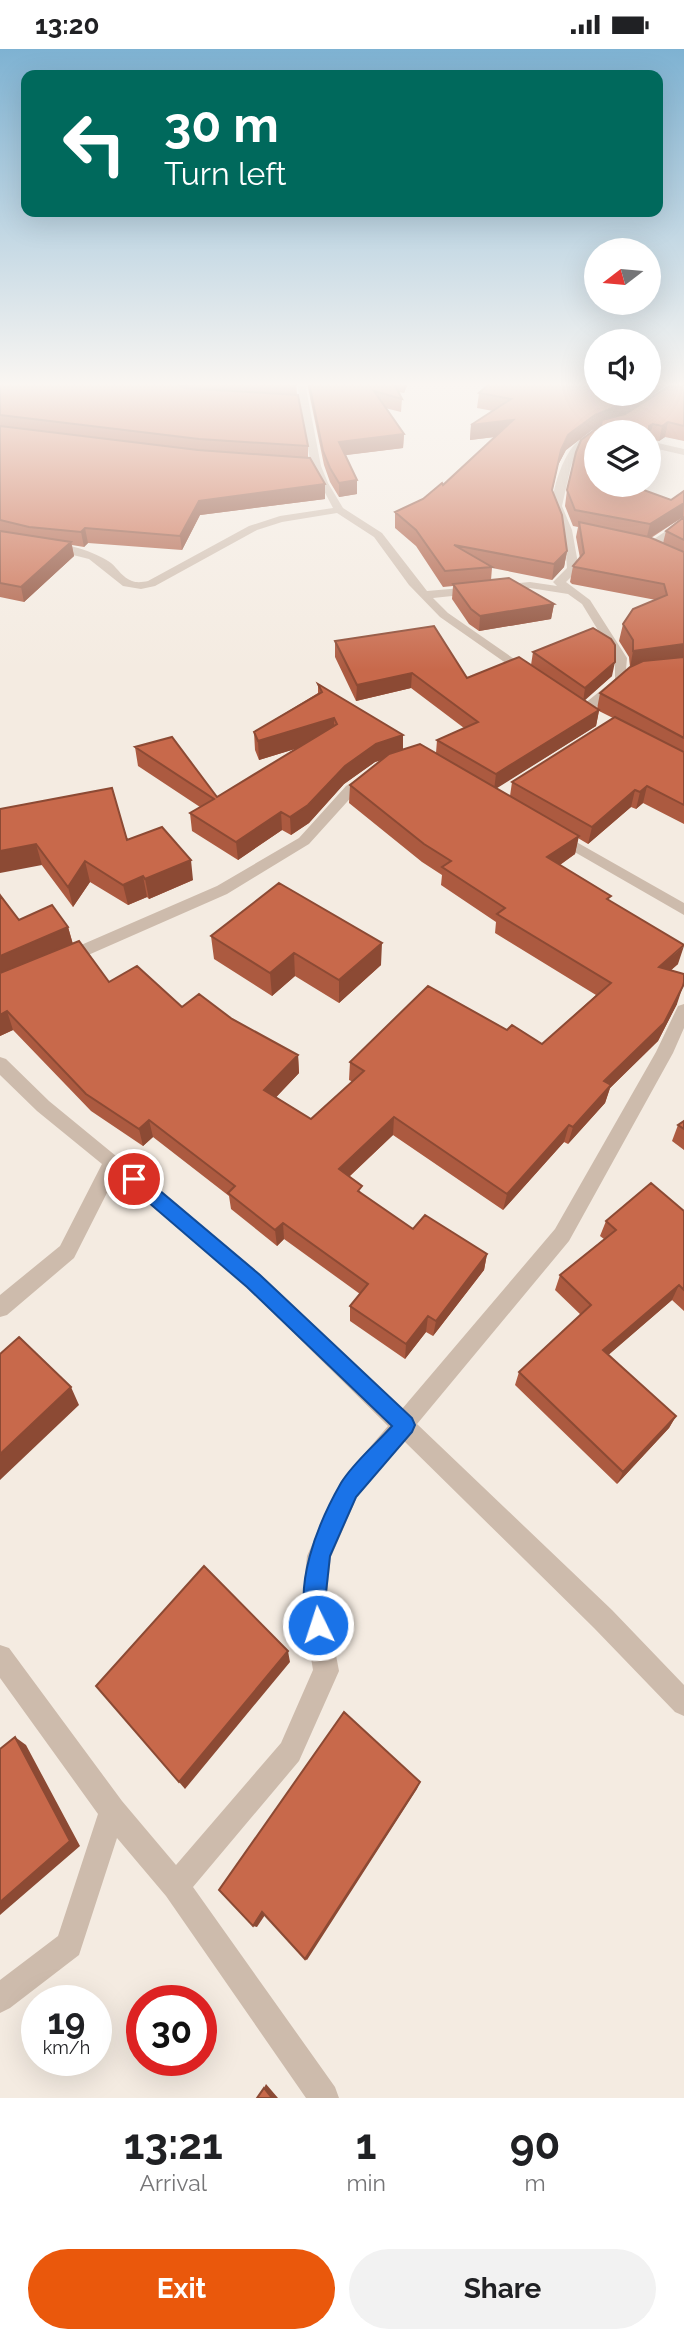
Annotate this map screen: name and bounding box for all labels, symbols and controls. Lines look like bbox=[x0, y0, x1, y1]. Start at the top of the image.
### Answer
text: 13:20 bbox=[35, 10, 99, 40]
text: 30 m bbox=[164, 96, 279, 153]
icon: left bbox=[49, 98, 140, 189]
text: Turn left bbox=[164, 155, 286, 192]
north arrow bbox=[584, 238, 662, 315]
map controls bbox=[584, 238, 661, 497]
button: sound bbox=[584, 329, 661, 406]
button: layers bbox=[584, 420, 661, 497]
pin bbox=[104, 1149, 164, 1209]
icon: arrive bbox=[115, 1160, 153, 1198]
position arrow bbox=[281, 1588, 355, 1662]
speed limit sign: 30 bbox=[126, 1985, 217, 2076]
text: 19 bbox=[48, 2001, 85, 2042]
text: km/h bbox=[43, 2037, 90, 2058]
text: 13:21 bbox=[124, 2120, 223, 2169]
text: 1 bbox=[356, 2120, 377, 2169]
text: 90 bbox=[510, 2120, 560, 2169]
text: Arrival bbox=[139, 2169, 207, 2196]
text: min bbox=[346, 2169, 386, 2196]
text: m bbox=[524, 2169, 546, 2196]
button: Exit bbox=[28, 2249, 335, 2329]
button: Share bbox=[349, 2249, 656, 2329]

